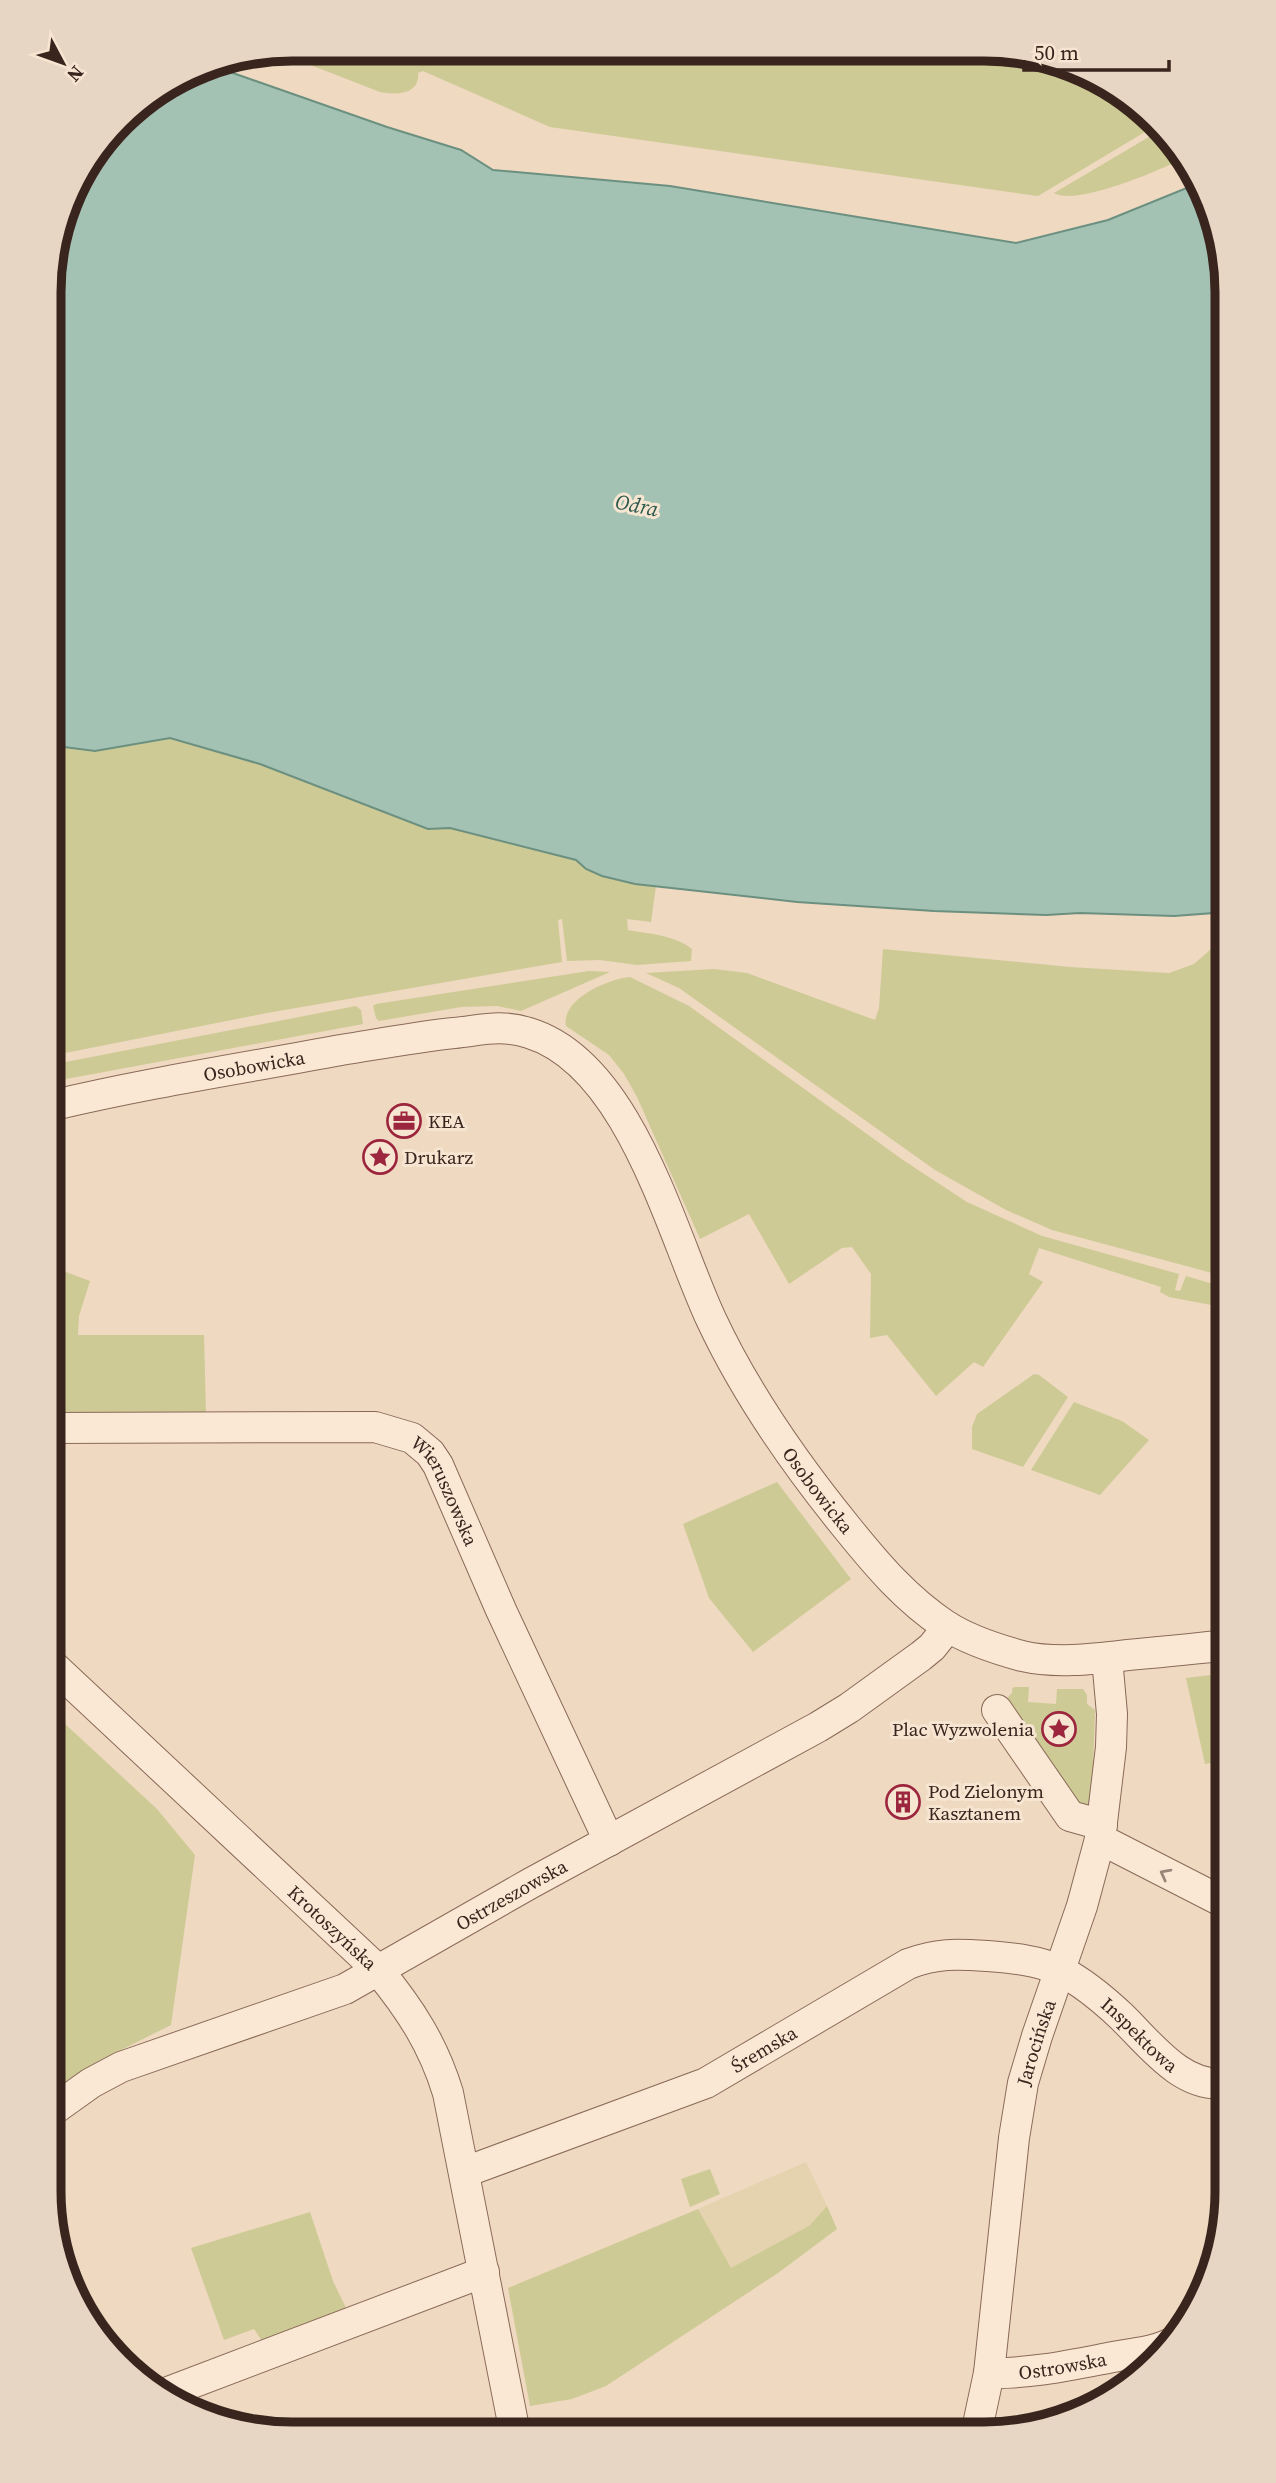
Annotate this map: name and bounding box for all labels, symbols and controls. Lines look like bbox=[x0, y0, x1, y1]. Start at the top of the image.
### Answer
north arrow bbox=[28, 28, 98, 98]
scale bar bbox=[1024, 28, 1169, 72]
text: 50 m bbox=[1034, 38, 1079, 67]
text: N bbox=[61, 60, 90, 88]
water label: Odra bbox=[613, 487, 661, 523]
street label: Osobowicka bbox=[201, 1044, 307, 1087]
office icon: KEA bbox=[385, 1102, 423, 1140]
place label: KEA bbox=[428, 1108, 465, 1134]
place icon: Drukarz bbox=[361, 1138, 399, 1176]
place label: Drukarz bbox=[404, 1144, 474, 1170]
street label: Wieruszowska bbox=[405, 1429, 485, 1550]
street label: Osobowicka bbox=[777, 1442, 860, 1539]
place icon: Plac Wyzwolenia bbox=[1040, 1710, 1078, 1748]
place label: Plac Wyzwolenia bbox=[892, 1716, 1034, 1742]
place label: Pod Zielonym Kasztanem bbox=[928, 1778, 1044, 1826]
building icon: Pod Zielonym Kasztanem bbox=[884, 1783, 922, 1821]
street label: Ostrzeszowska bbox=[451, 1853, 572, 1936]
one-way arrow bbox=[1160, 1868, 1172, 1882]
street label: Krotoszyńska bbox=[282, 1879, 383, 1976]
street label: Inspektowa bbox=[1096, 1991, 1184, 2079]
street label: Jarocińska bbox=[1010, 1995, 1062, 2090]
street label: Śremska bbox=[726, 2019, 802, 2079]
street label: Ostrowska bbox=[1017, 2345, 1109, 2385]

